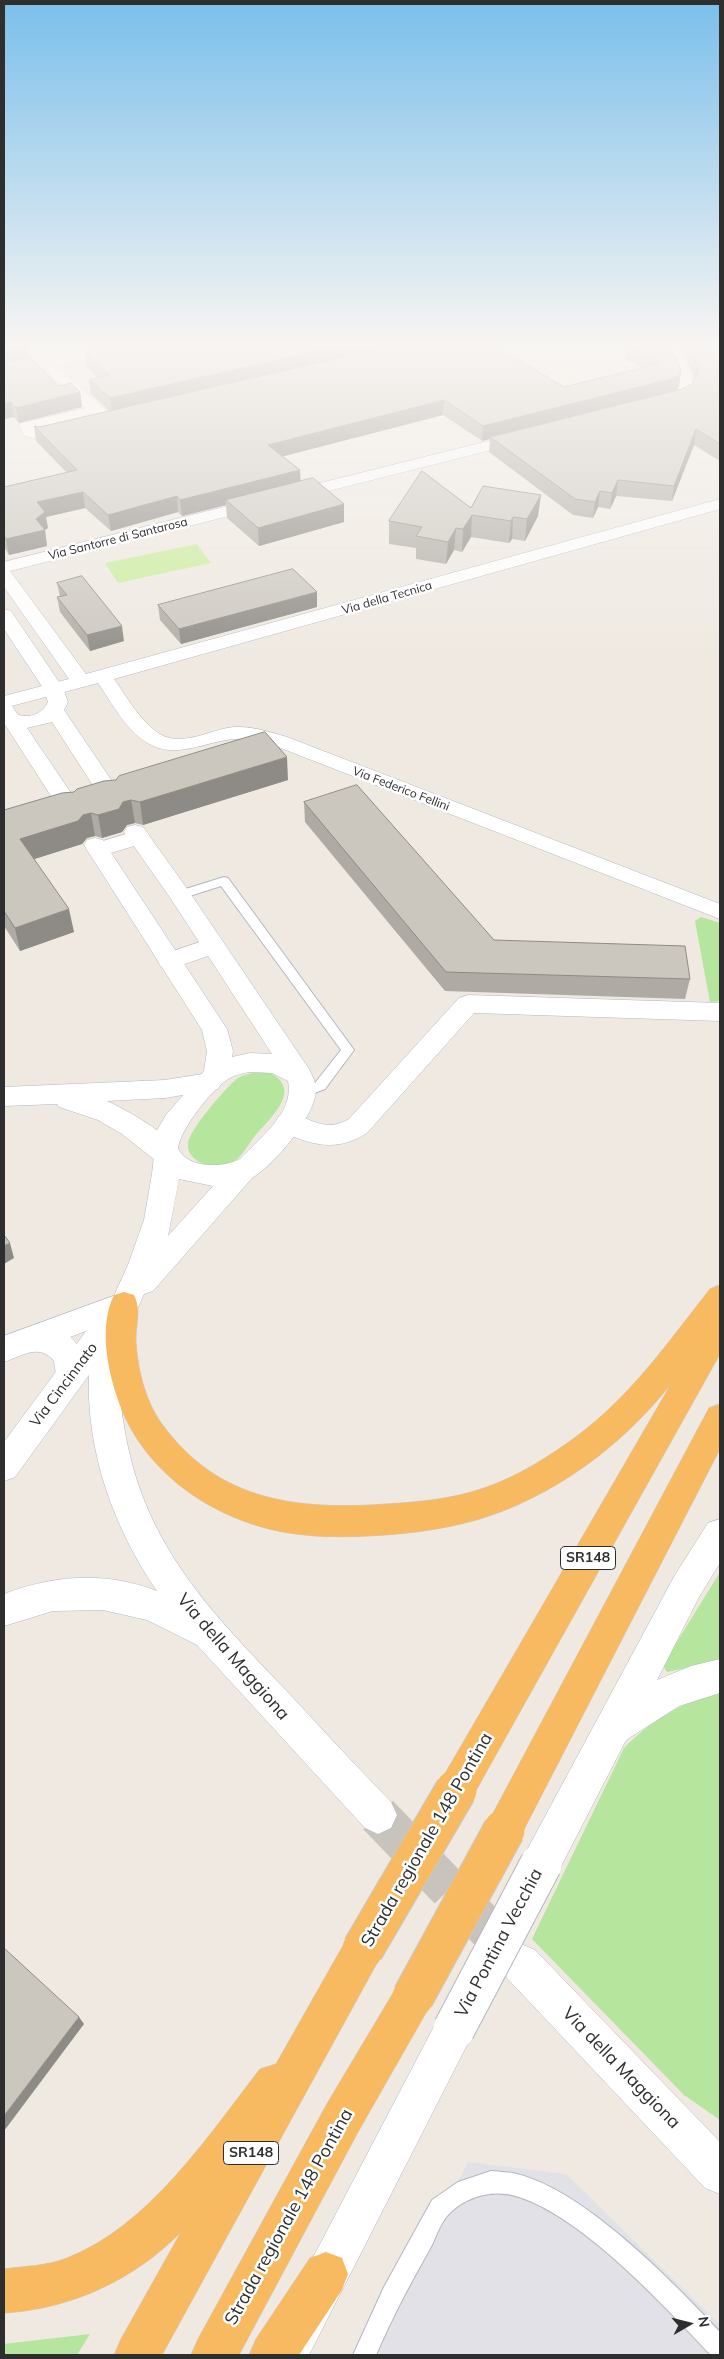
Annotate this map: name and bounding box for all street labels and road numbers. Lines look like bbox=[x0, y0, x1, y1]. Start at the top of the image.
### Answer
street label: Via Santorre di Santarosa bbox=[47, 515, 189, 563]
street label: Via della Tecnica bbox=[340, 578, 434, 618]
street label: Via Federico Fellini bbox=[350, 764, 452, 814]
street label: Via Cincinnato bbox=[26, 1339, 102, 1431]
road number: SR148 bbox=[560, 1546, 616, 1570]
street label: Via della Maggiona bbox=[172, 1589, 294, 1725]
street label: Strada regionale 148 Pontina bbox=[357, 1729, 497, 1951]
street label: Via Pontina Vecchia bbox=[451, 1865, 547, 2021]
street label: Via della Maggiona bbox=[557, 2003, 685, 2133]
street label: Strada regionale 148 Pontina bbox=[220, 2105, 358, 2329]
road number: SR148 bbox=[224, 2142, 278, 2164]

